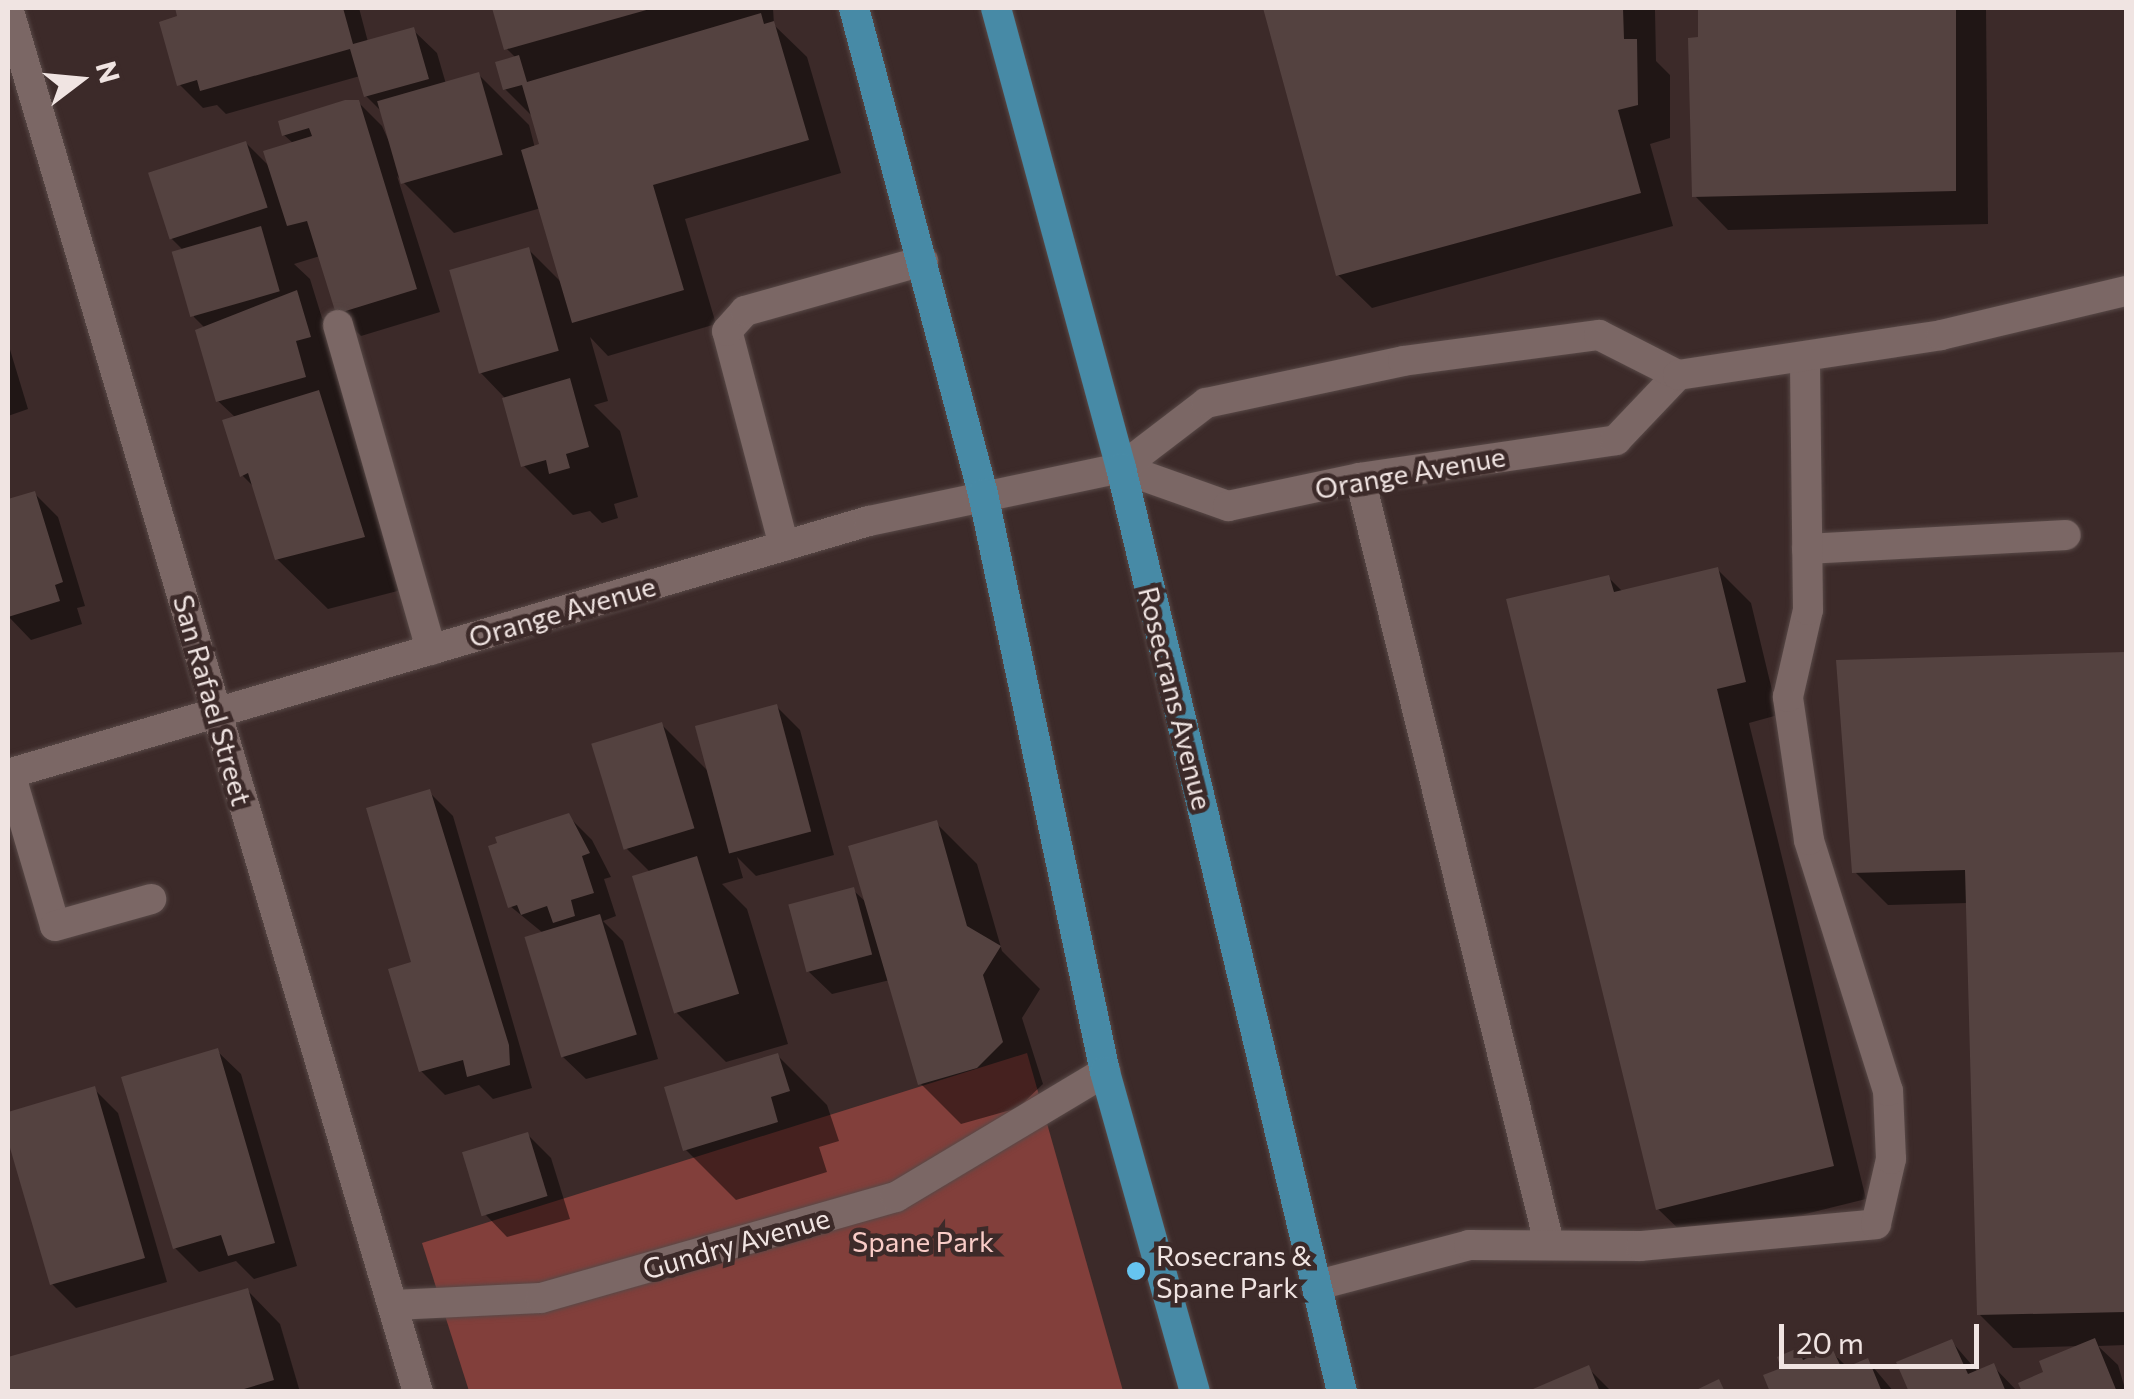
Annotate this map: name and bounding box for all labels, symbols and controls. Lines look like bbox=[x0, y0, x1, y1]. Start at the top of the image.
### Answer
north arrow bbox=[30, 30, 130, 130]
text: N bbox=[90, 57, 128, 87]
street label: Orange Avenue bbox=[1312, 439, 1508, 505]
street label: Orange Avenue bbox=[465, 568, 659, 654]
street label: Rosecrans Avenue bbox=[1132, 583, 1220, 813]
street label: San Rafael Street bbox=[167, 591, 259, 809]
street label: Gundry Avenue bbox=[639, 1200, 833, 1286]
park label: Spane Park bbox=[852, 1224, 994, 1258]
place label: Rosecrans & Spane Park bbox=[1156, 1238, 1312, 1304]
marker: Rosecrans & Spane Park bbox=[1125, 1260, 1147, 1282]
scale bar bbox=[1784, 1304, 1984, 1366]
text: 20 m bbox=[1796, 1323, 1864, 1360]

